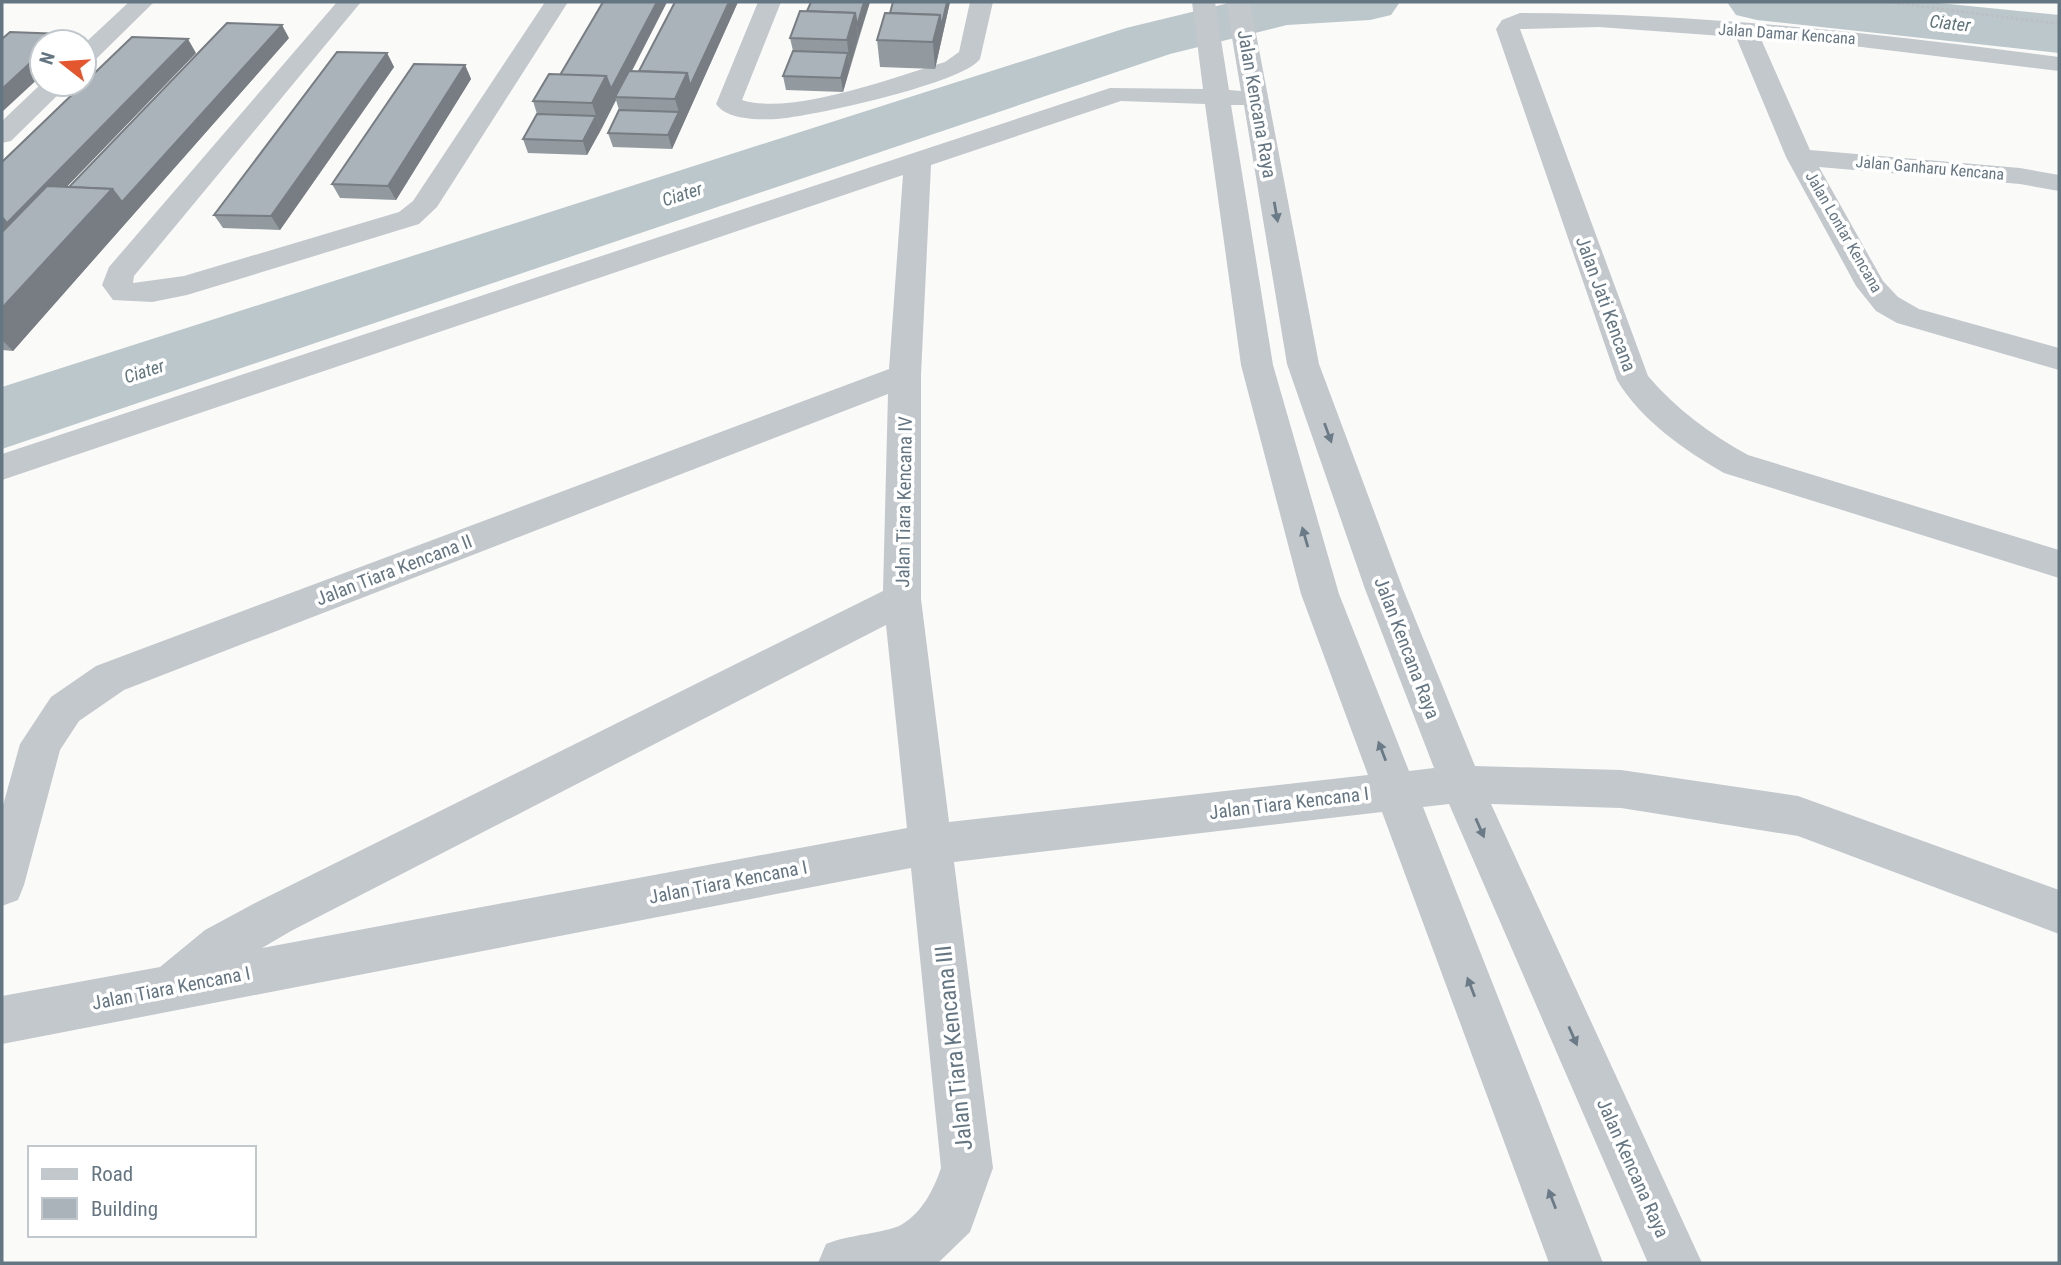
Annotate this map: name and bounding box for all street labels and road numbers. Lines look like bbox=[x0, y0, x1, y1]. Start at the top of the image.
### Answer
street label: Jalan Damar Kencana bbox=[1718, 20, 1856, 48]
street label: Jalan Kencana Raya bbox=[1233, 28, 1281, 180]
street label: Jalan Ganharu Kencana bbox=[1855, 152, 2005, 184]
street label: Jalan Lontar Kencana bbox=[1802, 168, 1886, 296]
street label: Jalan Jati Kencana bbox=[1571, 233, 1641, 375]
street label: Jalan Tiara Kencana IV bbox=[891, 416, 917, 588]
street label: Jalan Tiara Kencana II bbox=[313, 530, 475, 610]
street label: Jalan Kencana Raya bbox=[1369, 574, 1445, 722]
street label: Jalan Tiara Kencana I bbox=[1208, 782, 1370, 824]
street label: Jalan Tiara Kencana I bbox=[647, 855, 809, 909]
street label: Jalan Tiara Kencana III bbox=[930, 944, 978, 1152]
street label: Jalan Tiara Kencana I bbox=[90, 961, 252, 1015]
street label: Jalan Kencana Raya bbox=[1592, 1095, 1674, 1241]

